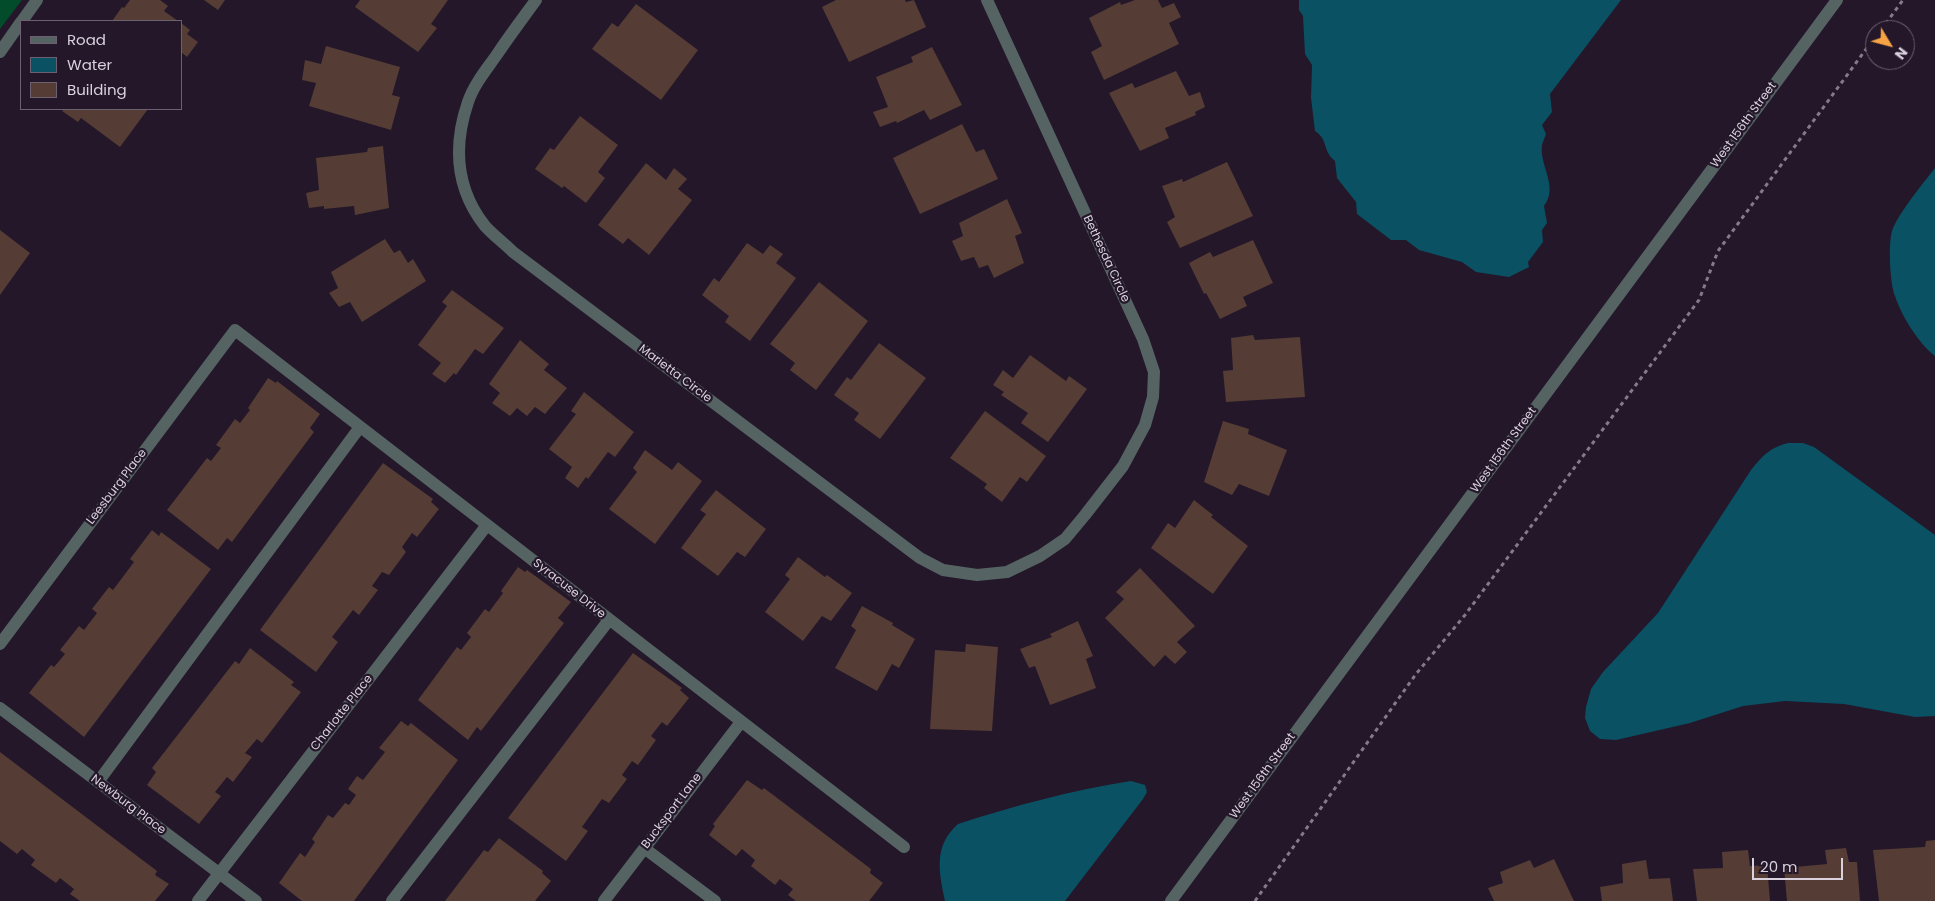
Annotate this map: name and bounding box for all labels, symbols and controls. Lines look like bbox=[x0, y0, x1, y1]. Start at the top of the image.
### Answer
legend bbox=[20, 20, 182, 110]
north arrow bbox=[1865, 20, 1915, 70]
text: Road bbox=[67, 29, 106, 50]
text: N bbox=[1890, 43, 1912, 64]
text: Water bbox=[67, 54, 112, 75]
text: Building bbox=[67, 79, 127, 100]
street label: West 156th Street bbox=[1708, 79, 1780, 171]
street label: Bethesda Circle bbox=[1080, 213, 1132, 305]
street label: Marietta Circle bbox=[636, 342, 714, 406]
street label: West 156th Street bbox=[1468, 404, 1540, 496]
street label: Leesburg Place bbox=[84, 446, 150, 528]
street label: Syracuse Drive bbox=[530, 556, 608, 622]
street label: Charlotte Place bbox=[308, 672, 376, 754]
street label: West 156th Street bbox=[1227, 730, 1299, 822]
street label: Bucksport Lane bbox=[639, 770, 705, 852]
street label: Newburg Place bbox=[88, 772, 168, 838]
scale bar bbox=[1755, 848, 1846, 880]
text: 20 m bbox=[1760, 856, 1798, 877]

